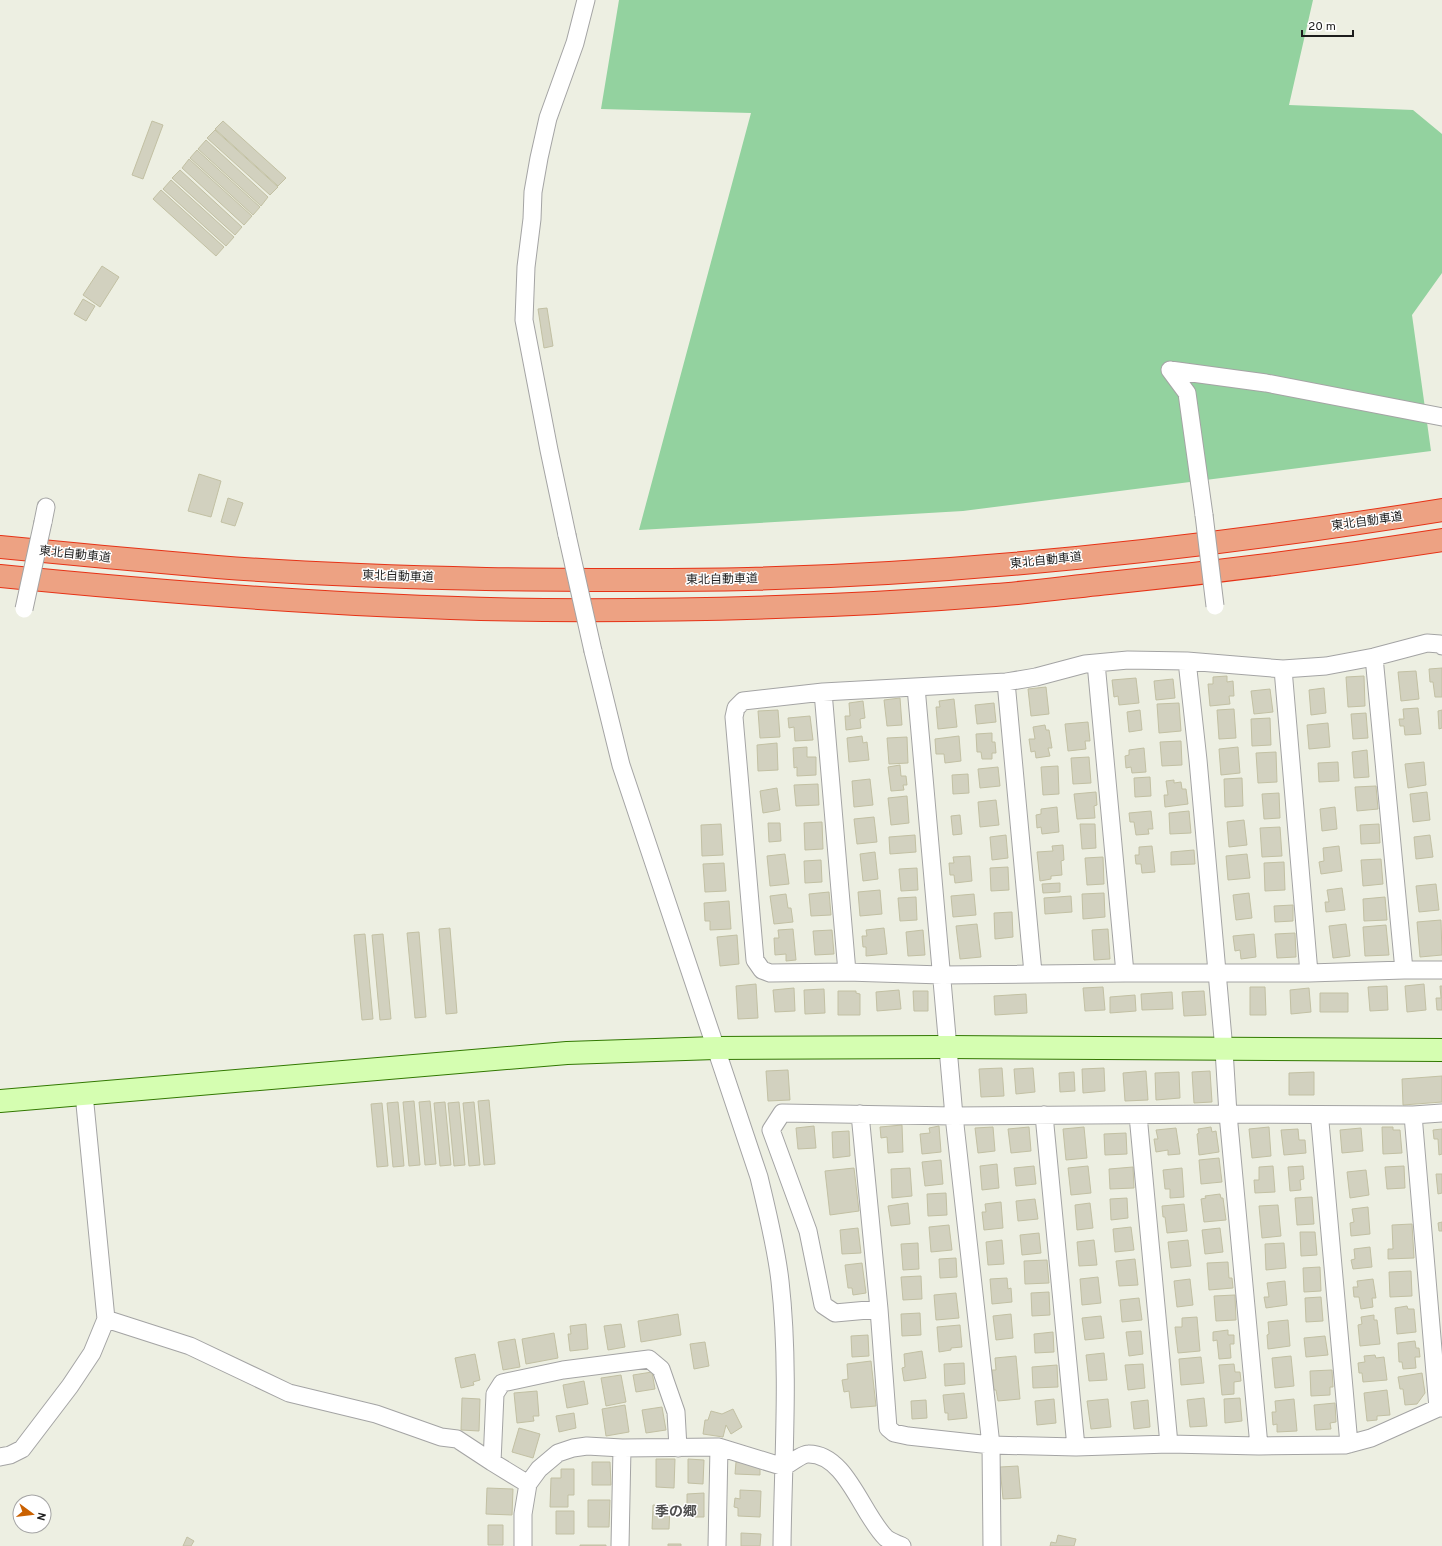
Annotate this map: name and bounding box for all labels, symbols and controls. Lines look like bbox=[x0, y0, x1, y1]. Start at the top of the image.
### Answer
scale bar bbox=[1302, 12, 1353, 38]
text: 20 m bbox=[1308, 19, 1336, 35]
street label: 東北自動車道 bbox=[1330, 509, 1404, 535]
street label: 東北自動車道 bbox=[38, 543, 112, 567]
street label: 東北自動車道 bbox=[1009, 549, 1083, 573]
street label: 東北自動車道 bbox=[362, 568, 434, 586]
street label: 東北自動車道 bbox=[686, 571, 758, 589]
north arrow bbox=[12, 1494, 52, 1534]
district label: 季の郷 bbox=[655, 1504, 697, 1521]
text: N bbox=[33, 1511, 48, 1522]

